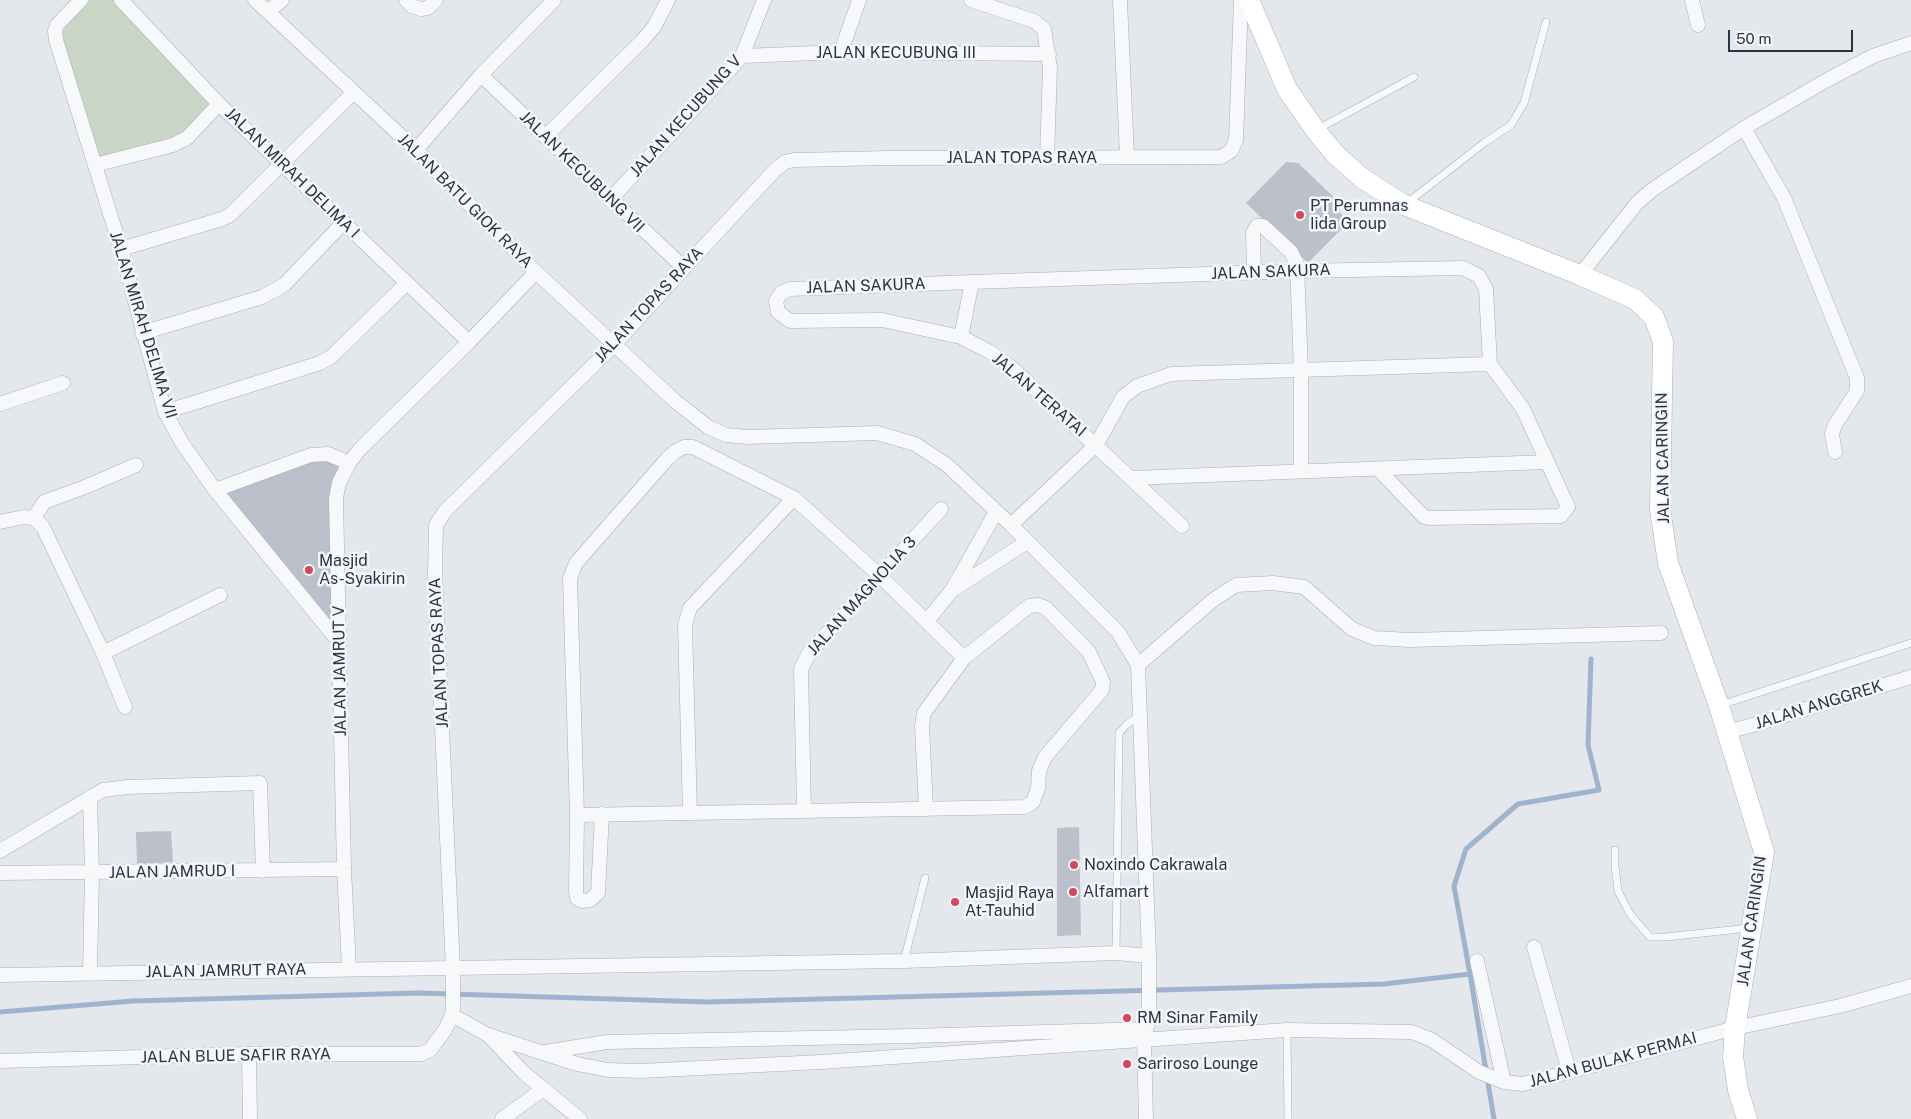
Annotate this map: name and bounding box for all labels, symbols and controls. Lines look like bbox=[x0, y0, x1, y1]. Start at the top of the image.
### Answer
scale bar bbox=[1731, 20, 1856, 52]
text: 50 m bbox=[1736, 30, 1771, 47]
street label: JALAN KECUBUNG III bbox=[816, 43, 976, 63]
street label: JALAN KECUBUNG V bbox=[626, 51, 746, 181]
street label: JALAN MIRAH DELIMA I bbox=[221, 104, 363, 242]
street label: JALAN KECUBUNG VII bbox=[516, 107, 648, 237]
street label: JALAN BATU GIOK RAYA bbox=[394, 130, 536, 272]
street label: JALAN TOPAS RAYA bbox=[947, 148, 1097, 168]
place label: PT Perumnas Iida Group bbox=[1310, 196, 1408, 234]
marker: PT Perumnas Iida Group bbox=[1294, 209, 1306, 221]
street label: JALAN MIRAH DELIMA VII bbox=[105, 229, 181, 421]
street label: JALAN TOPAS RAYA bbox=[591, 243, 707, 367]
street label: JALAN SAKURA bbox=[1211, 260, 1331, 284]
street label: JALAN SAKURA bbox=[806, 274, 926, 298]
street label: JALAN TERATAI bbox=[988, 349, 1090, 441]
street label: JALAN CARINGIN bbox=[1652, 392, 1674, 524]
street label: JALAN MAGNOLIA 3 bbox=[804, 533, 920, 659]
place label: Masjid As-Syakirin bbox=[319, 551, 405, 589]
marker: Masjid As-Syakirin bbox=[303, 564, 315, 576]
street label: JALAN TOPAS RAYA bbox=[425, 577, 453, 729]
street label: JALAN JAMRUT V bbox=[329, 605, 351, 737]
street label: JALAN ANGGREK bbox=[1753, 676, 1885, 734]
street label: JALAN CARINGIN bbox=[1733, 854, 1771, 988]
place label: Noxindo Cakrawala bbox=[1084, 855, 1227, 875]
marker: Noxindo Cakrawala bbox=[1068, 859, 1080, 871]
street label: JALAN JAMRUD I bbox=[109, 861, 235, 883]
place label: Alfamart bbox=[1083, 882, 1149, 902]
place label: Masjid Raya At-Tauhid bbox=[965, 883, 1054, 921]
marker: Alfamart bbox=[1067, 886, 1079, 898]
marker: Masjid Raya At-Tauhid bbox=[949, 896, 961, 908]
street label: JALAN JAMRUT RAYA bbox=[145, 960, 307, 982]
place label: RM Sinar Family bbox=[1137, 1008, 1258, 1028]
marker: RM Sinar Family bbox=[1121, 1012, 1133, 1024]
street label: JALAN BULAK PERMAI bbox=[1527, 1028, 1699, 1092]
street label: JALAN BLUE SAFIR RAYA bbox=[141, 1045, 331, 1067]
place label: Sariroso Lounge bbox=[1137, 1054, 1258, 1074]
marker: Sariroso Lounge bbox=[1121, 1058, 1133, 1070]

